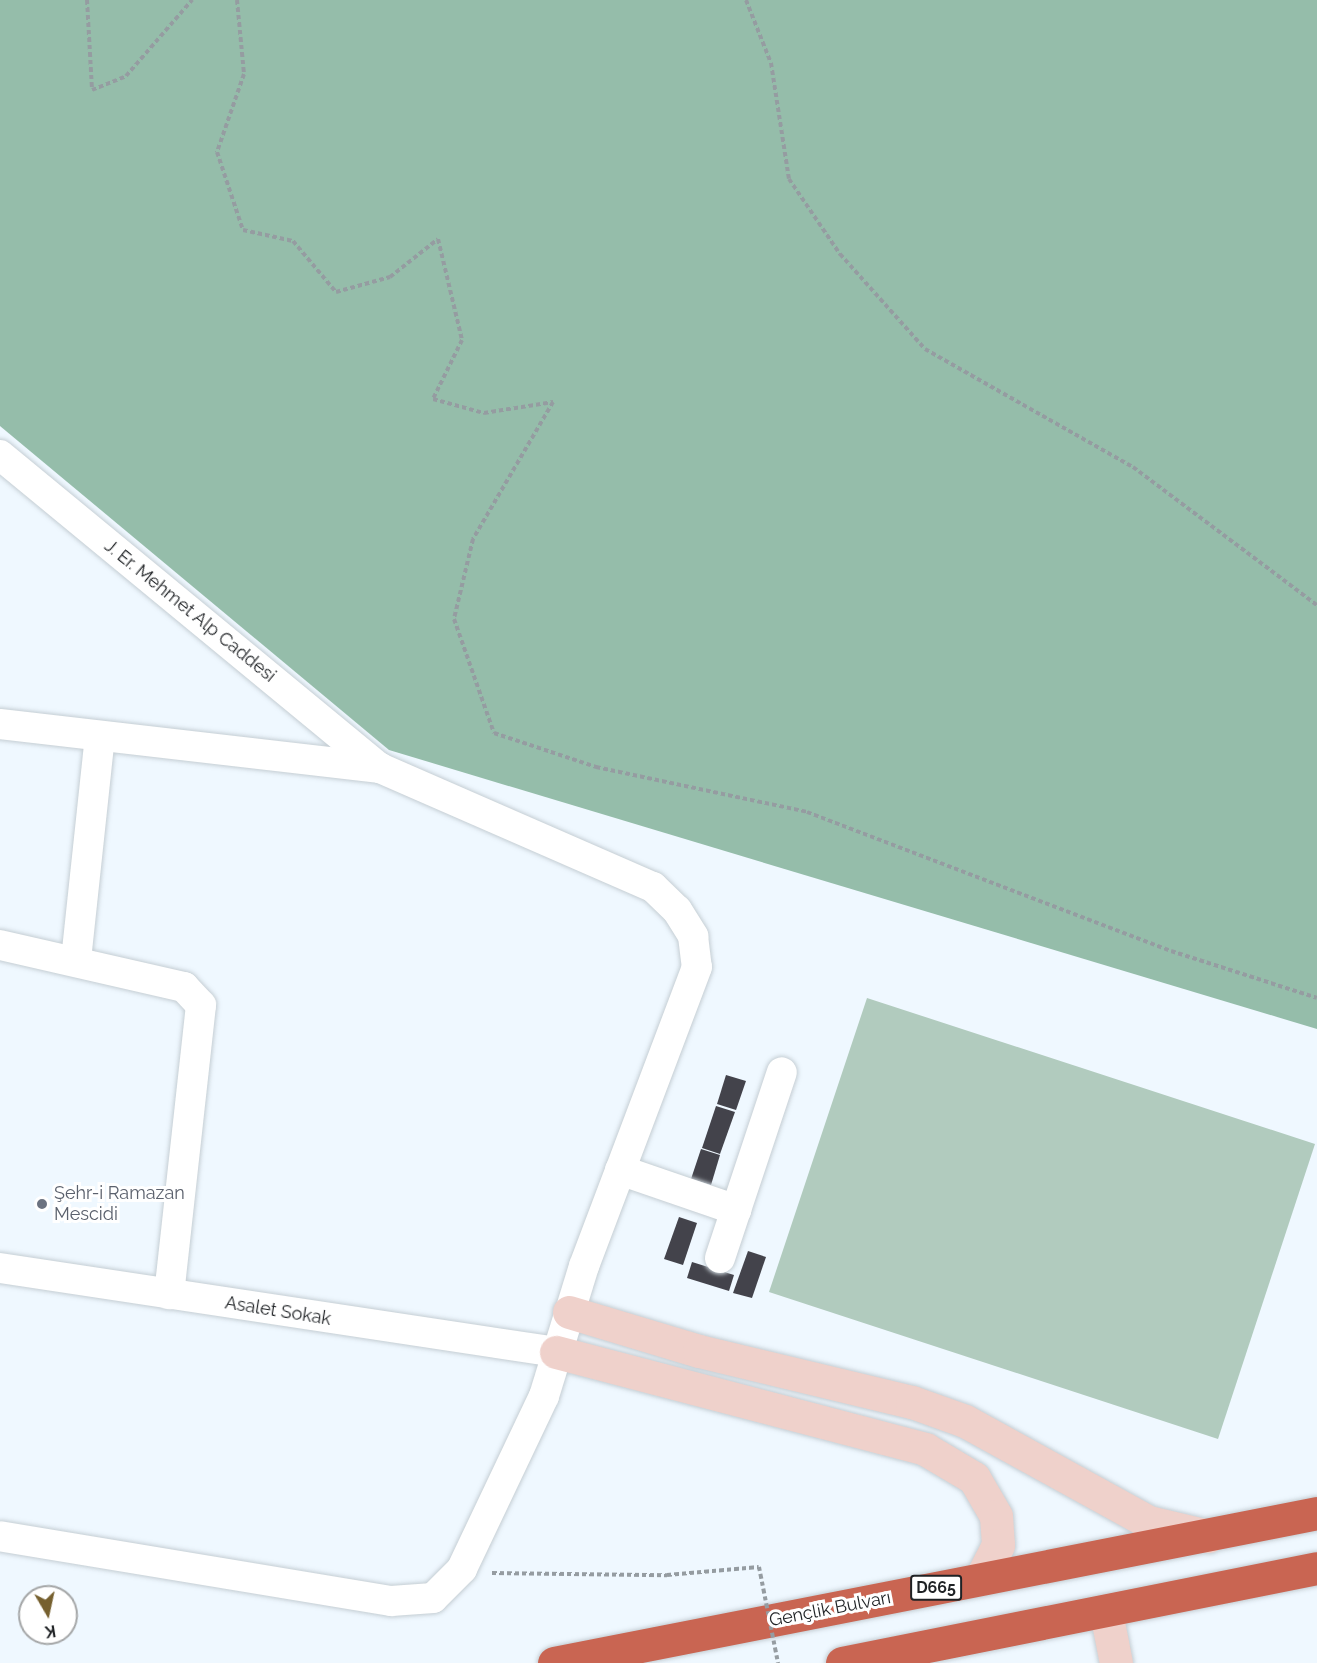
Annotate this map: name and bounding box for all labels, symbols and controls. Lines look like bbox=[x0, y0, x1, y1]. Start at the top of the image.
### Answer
street label: J. Er. Mehmet Alp Caddesi bbox=[100, 535, 280, 687]
place label: Şehr-i Ramazan Mescidi bbox=[54, 1183, 185, 1226]
marker: Şehr-i Ramazan Mescidi bbox=[35, 1197, 49, 1211]
street label: Asalet Sokak bbox=[223, 1292, 333, 1330]
road number: D665 bbox=[909, 1575, 963, 1601]
north arrow bbox=[18, 1585, 78, 1645]
street label: Gençlik Bulvarı bbox=[767, 1587, 893, 1631]
text: K bbox=[44, 1621, 57, 1642]

